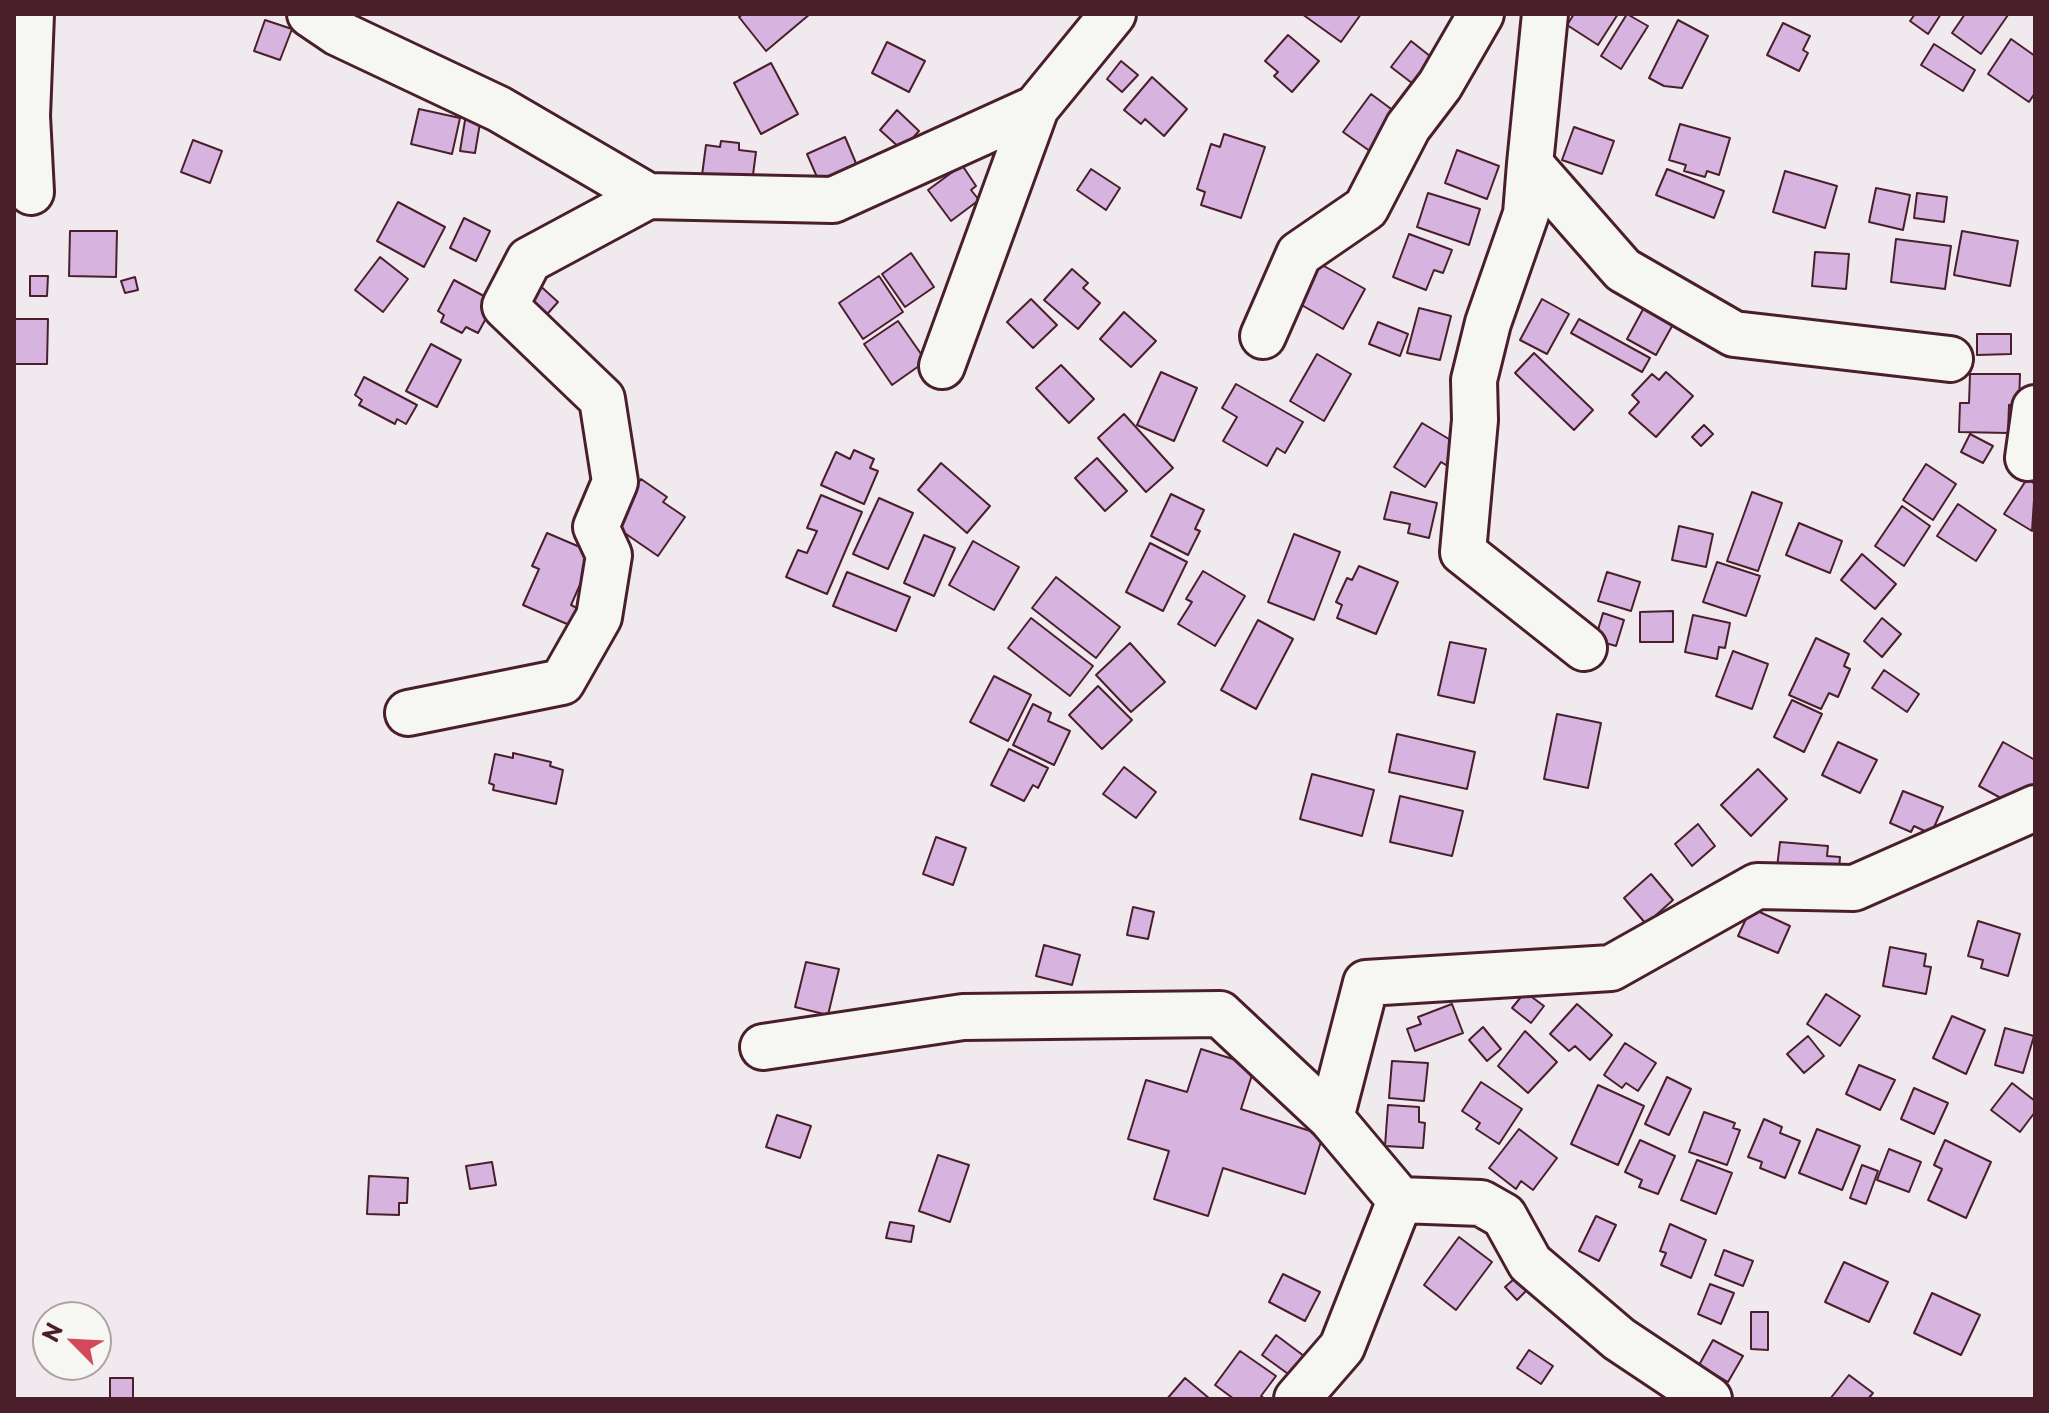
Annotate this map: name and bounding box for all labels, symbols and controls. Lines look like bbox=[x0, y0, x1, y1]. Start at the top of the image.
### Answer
north arrow bbox=[32, 1301, 112, 1381]
text: N bbox=[33, 1317, 70, 1347]

